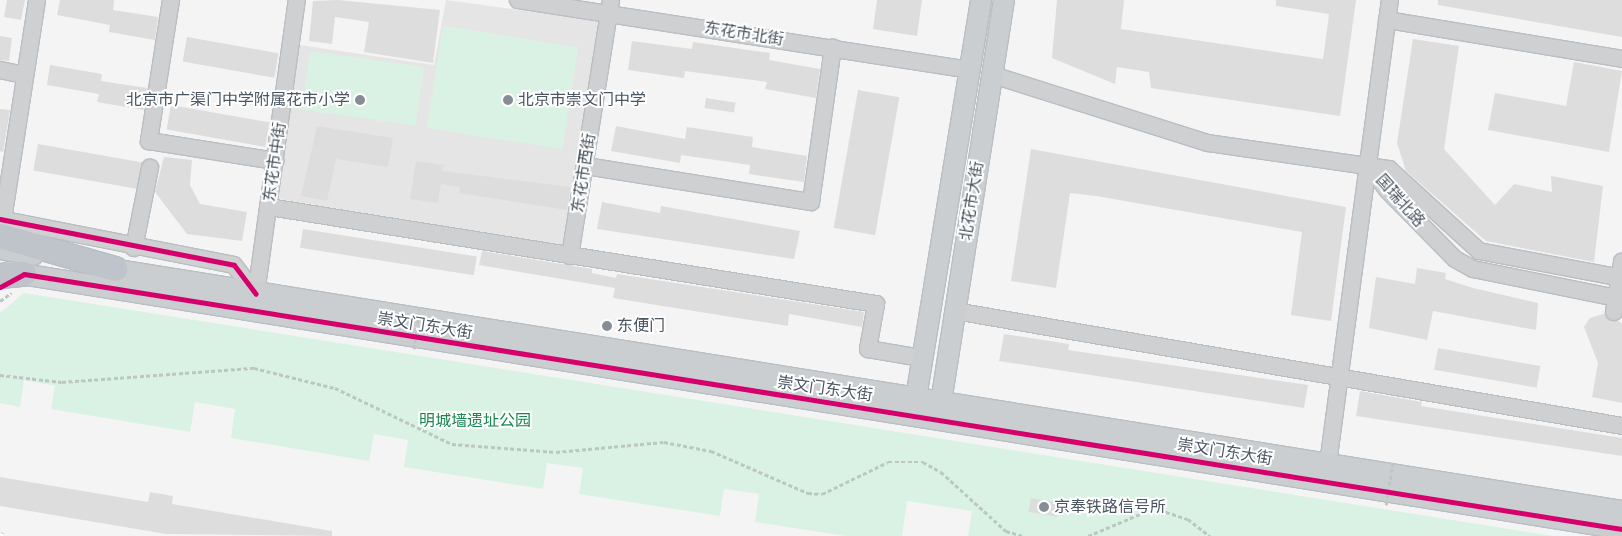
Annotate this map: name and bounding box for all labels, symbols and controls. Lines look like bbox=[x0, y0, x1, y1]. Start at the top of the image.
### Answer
street label: 东花市北街 bbox=[703, 18, 785, 50]
place label: 北京市广渠门中学附属花市小学 bbox=[126, 90, 350, 110]
place label: 北京市崇文门中学 bbox=[518, 90, 646, 110]
marker: 北京市广渠门中学附属花市小学 bbox=[354, 94, 366, 106]
marker: 北京市崇文门中学 bbox=[502, 94, 514, 106]
street label: 东花市中街 bbox=[260, 121, 290, 203]
street label: 东花市西街 bbox=[568, 132, 600, 214]
street label: 北花市大街 bbox=[956, 160, 988, 242]
street label: 国瑞北路 bbox=[1371, 171, 1429, 231]
street label: 崇文门东大街 bbox=[376, 309, 474, 343]
place label: 东便门 bbox=[617, 316, 665, 336]
marker: 东便门 bbox=[601, 320, 613, 332]
street label: 崇文门东大街 bbox=[776, 373, 874, 405]
park label: 明城墙遗址公园 bbox=[419, 411, 531, 431]
street label: 崇文门东大街 bbox=[1176, 435, 1274, 469]
place label: 京奉铁路信号所 bbox=[1054, 497, 1166, 517]
marker: 京奉铁路信号所 bbox=[1038, 501, 1050, 513]

